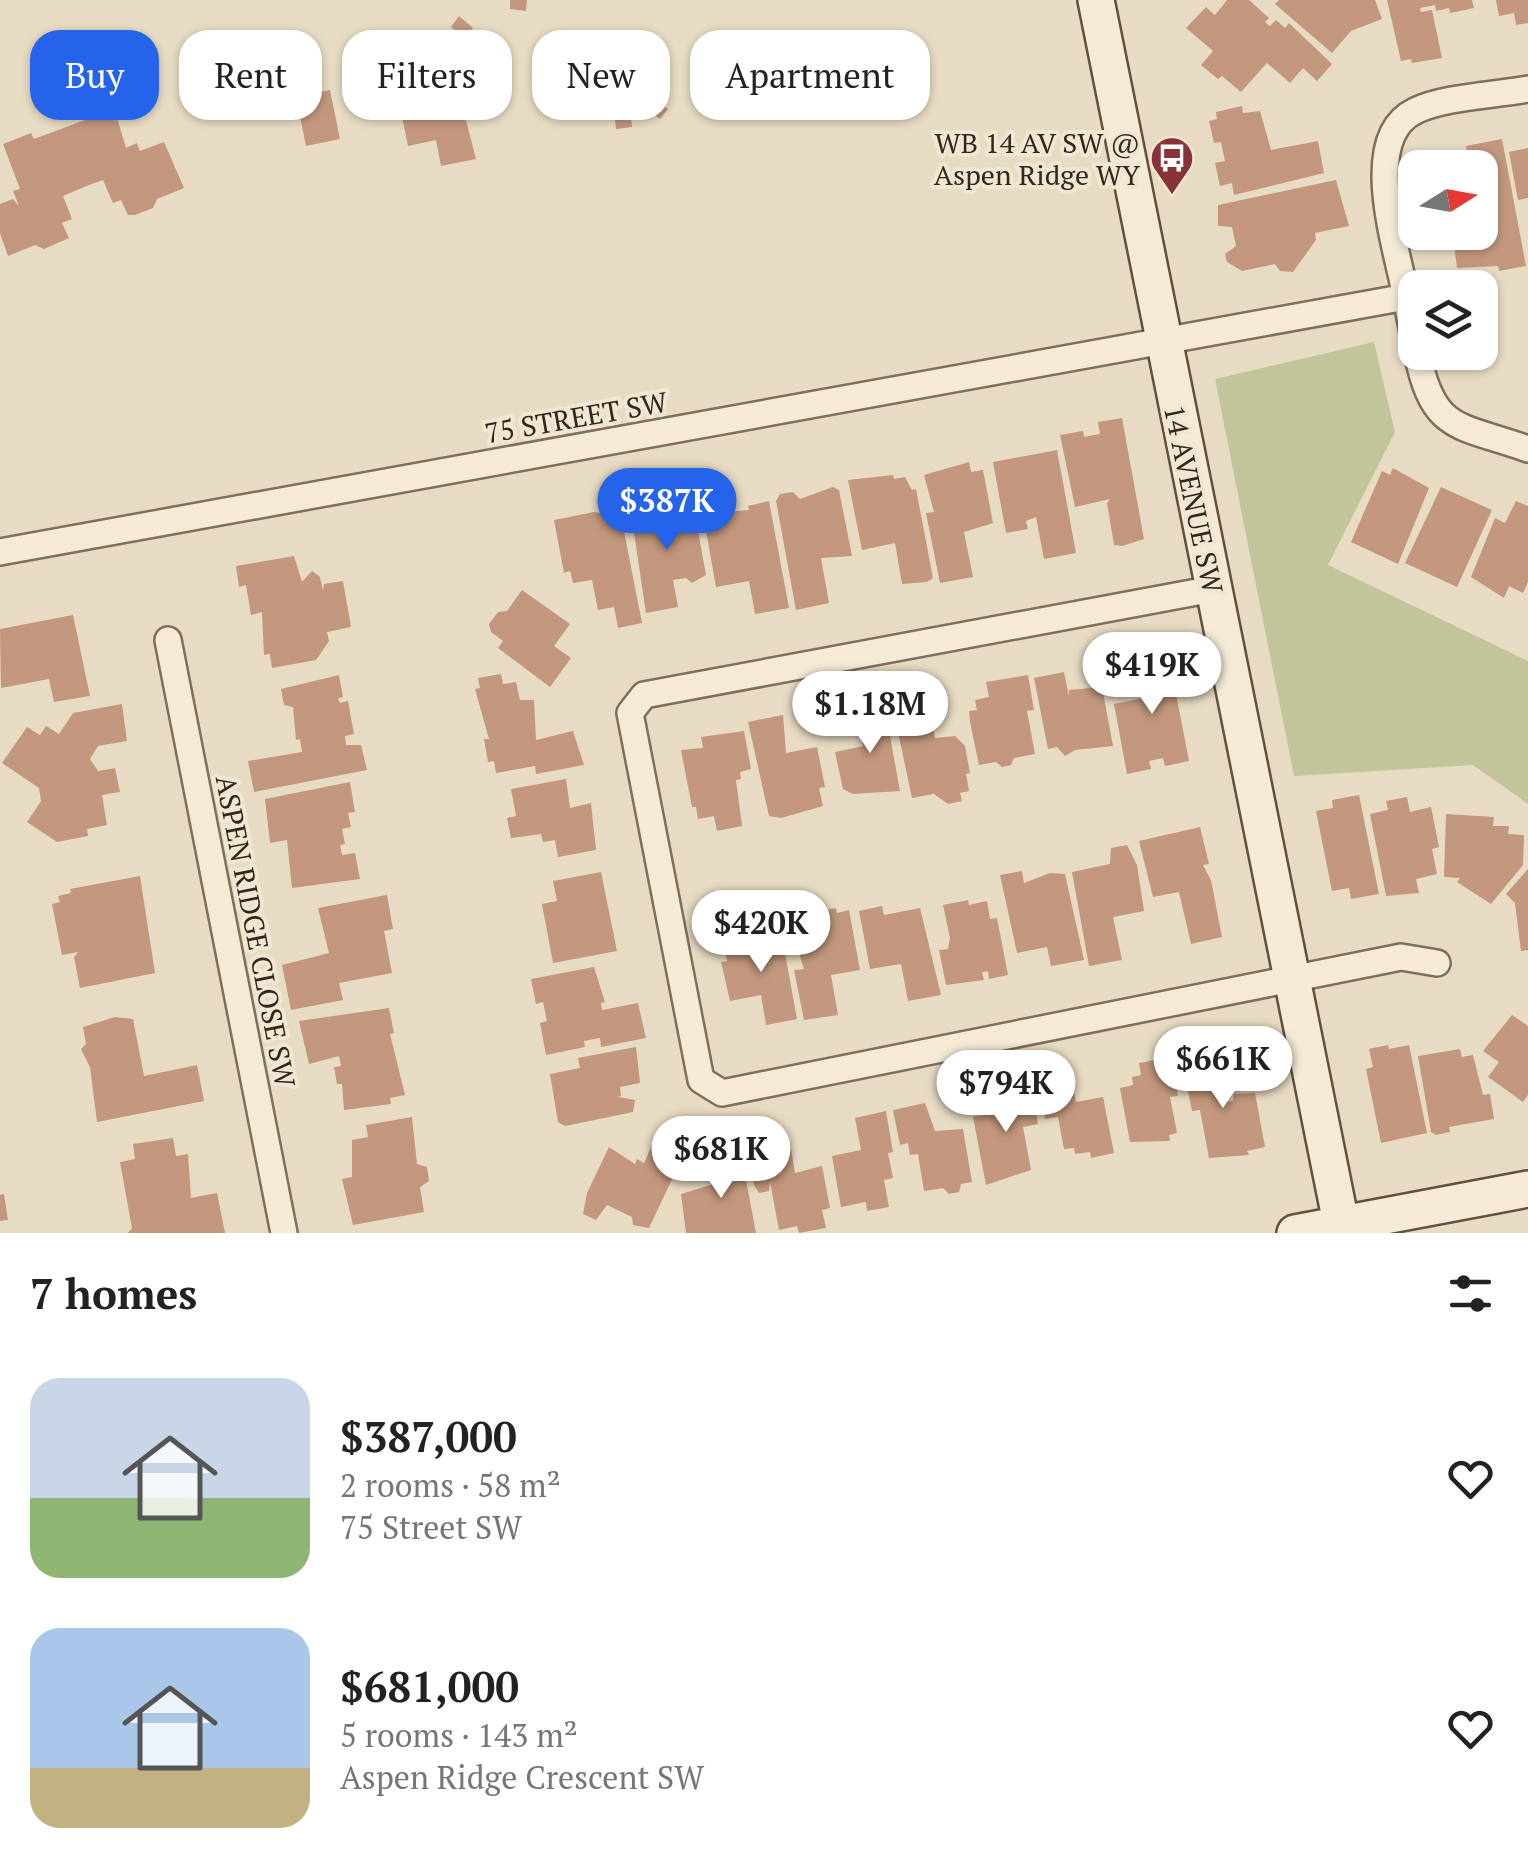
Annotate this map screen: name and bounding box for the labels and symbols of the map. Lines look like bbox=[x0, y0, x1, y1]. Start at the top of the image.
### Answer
place label: WB 14 AV SW @ Aspen Ridge WY bbox=[934, 124, 1141, 193]
bus stop icon: WB 14 AV SW @ Aspen Ridge WY bbox=[1149, 135, 1195, 196]
north arrow bbox=[1398, 150, 1498, 250]
street label: 75 STREET SW bbox=[482, 383, 671, 451]
street label: 14 AVENUE SW bbox=[1156, 402, 1232, 597]
pin: $387K bbox=[597, 468, 737, 553]
pin: $419K bbox=[1082, 632, 1222, 717]
pin: $1.18M bbox=[789, 671, 951, 756]
street label: ASPEN RIDGE CLOSE SW bbox=[208, 772, 305, 1091]
pin: $420K bbox=[691, 890, 831, 975]
pin: $661K bbox=[1153, 1026, 1293, 1111]
pin: $794K bbox=[936, 1050, 1076, 1135]
pin: $681K bbox=[651, 1116, 791, 1201]

